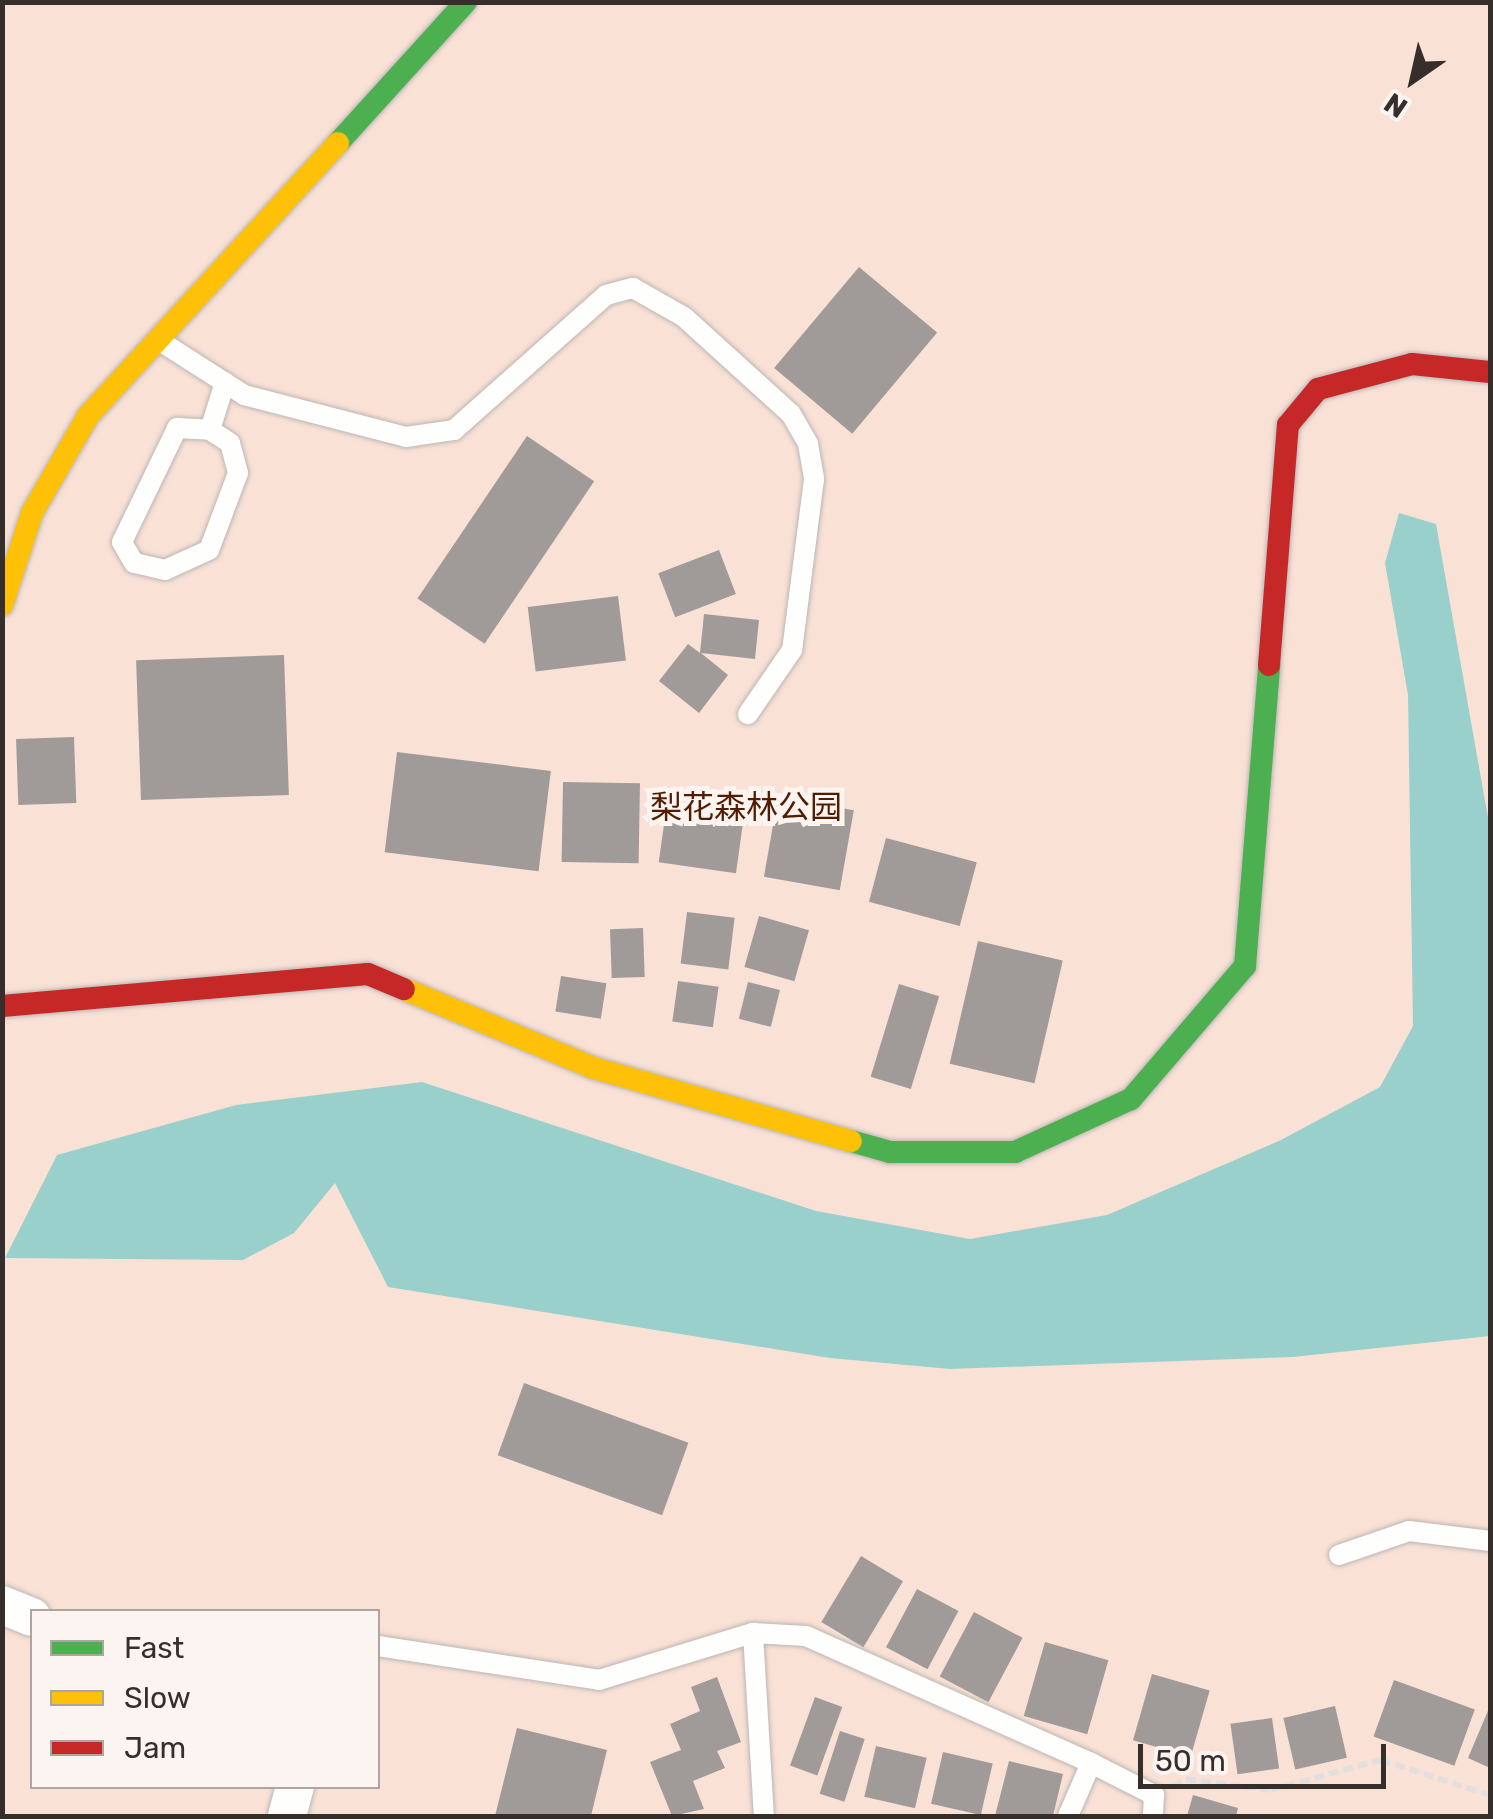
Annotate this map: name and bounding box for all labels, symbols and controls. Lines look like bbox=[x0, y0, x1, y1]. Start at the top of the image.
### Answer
north arrow bbox=[1363, 30, 1463, 130]
text: N bbox=[1378, 86, 1414, 125]
park label: 梨花森林公园 bbox=[650, 788, 842, 826]
legend bbox=[30, 1609, 380, 1789]
text: Fast bbox=[124, 1630, 184, 1666]
text: Slow bbox=[124, 1680, 191, 1716]
scale bar bbox=[1143, 1724, 1390, 1786]
text: Jam bbox=[124, 1730, 186, 1766]
text: 50 m bbox=[1155, 1743, 1226, 1779]

